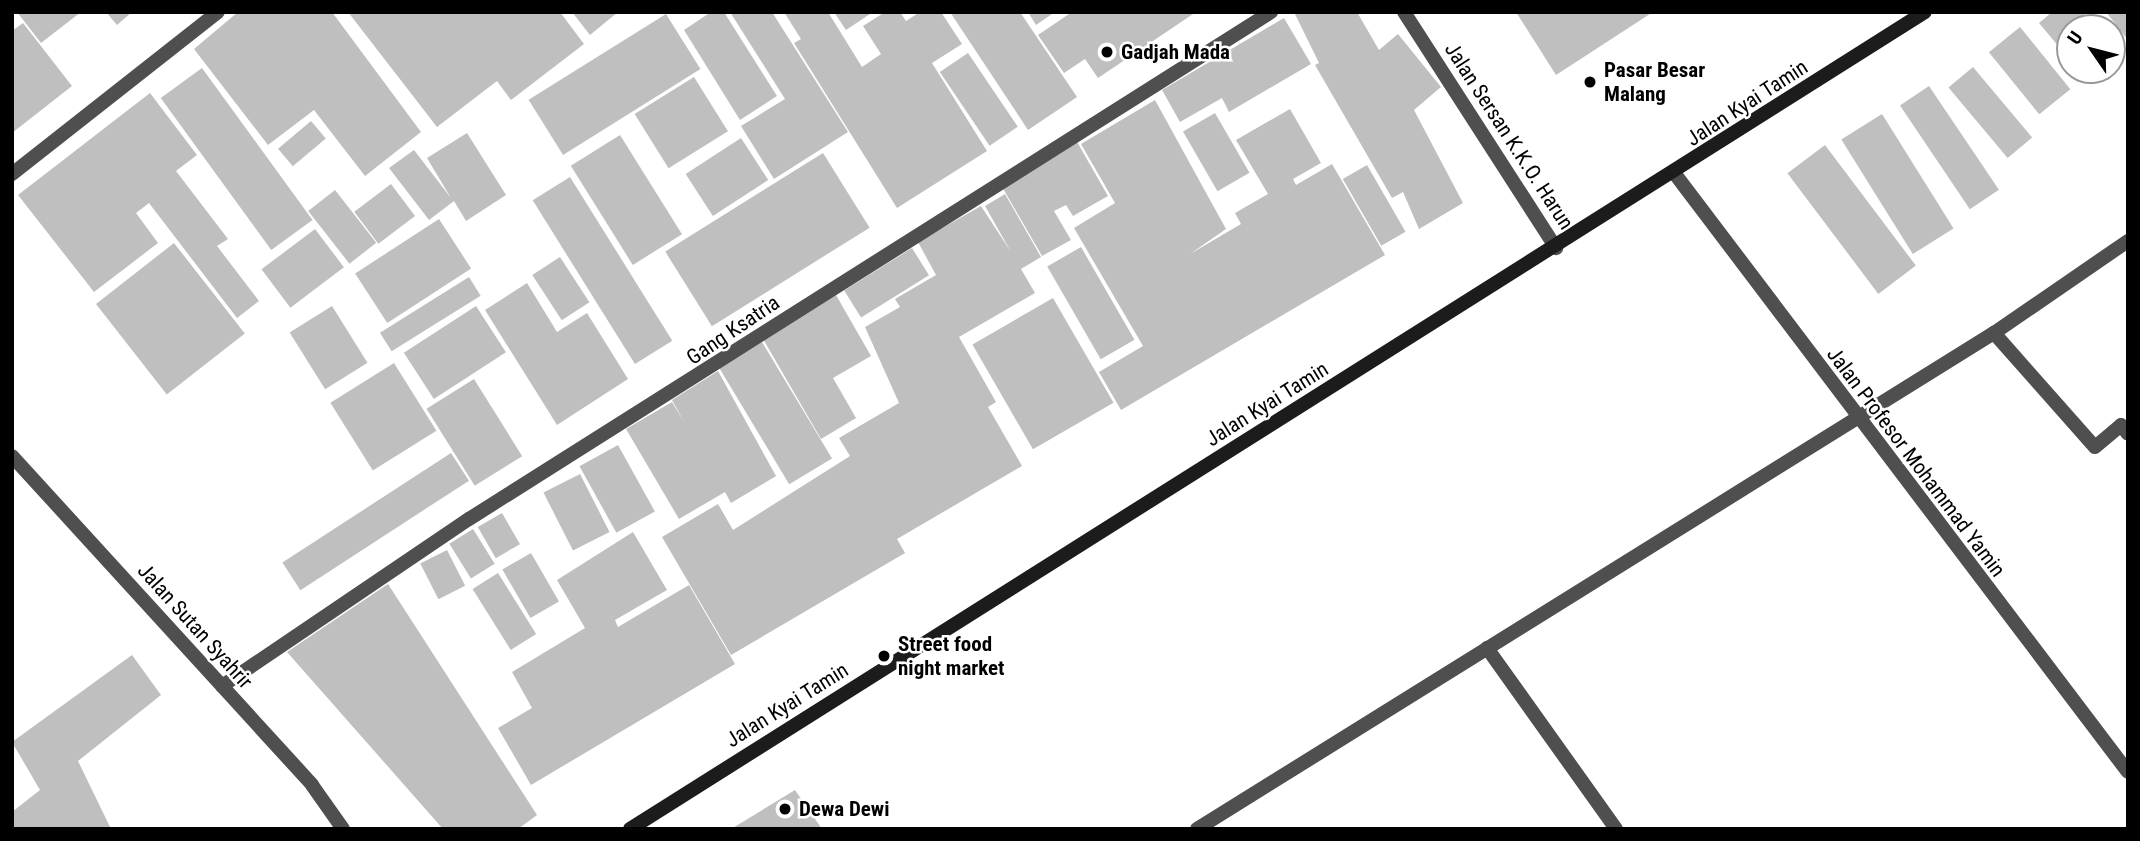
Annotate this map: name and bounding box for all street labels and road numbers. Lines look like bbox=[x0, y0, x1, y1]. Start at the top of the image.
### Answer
street label: Jalan Sersan K.K.O. Harun bbox=[1439, 38, 1579, 234]
street label: Jalan Kyai Tamin bbox=[1681, 54, 1813, 152]
street label: Gang Ksatria bbox=[682, 290, 784, 370]
street label: Jalan Profesor Mohammad Yamin bbox=[1821, 342, 2011, 582]
street label: Jalan Kyai Tamin bbox=[1201, 356, 1333, 452]
street label: Jalan Sutan Syahrir bbox=[132, 558, 258, 694]
street label: Jalan Kyai Tamin bbox=[721, 657, 853, 753]

